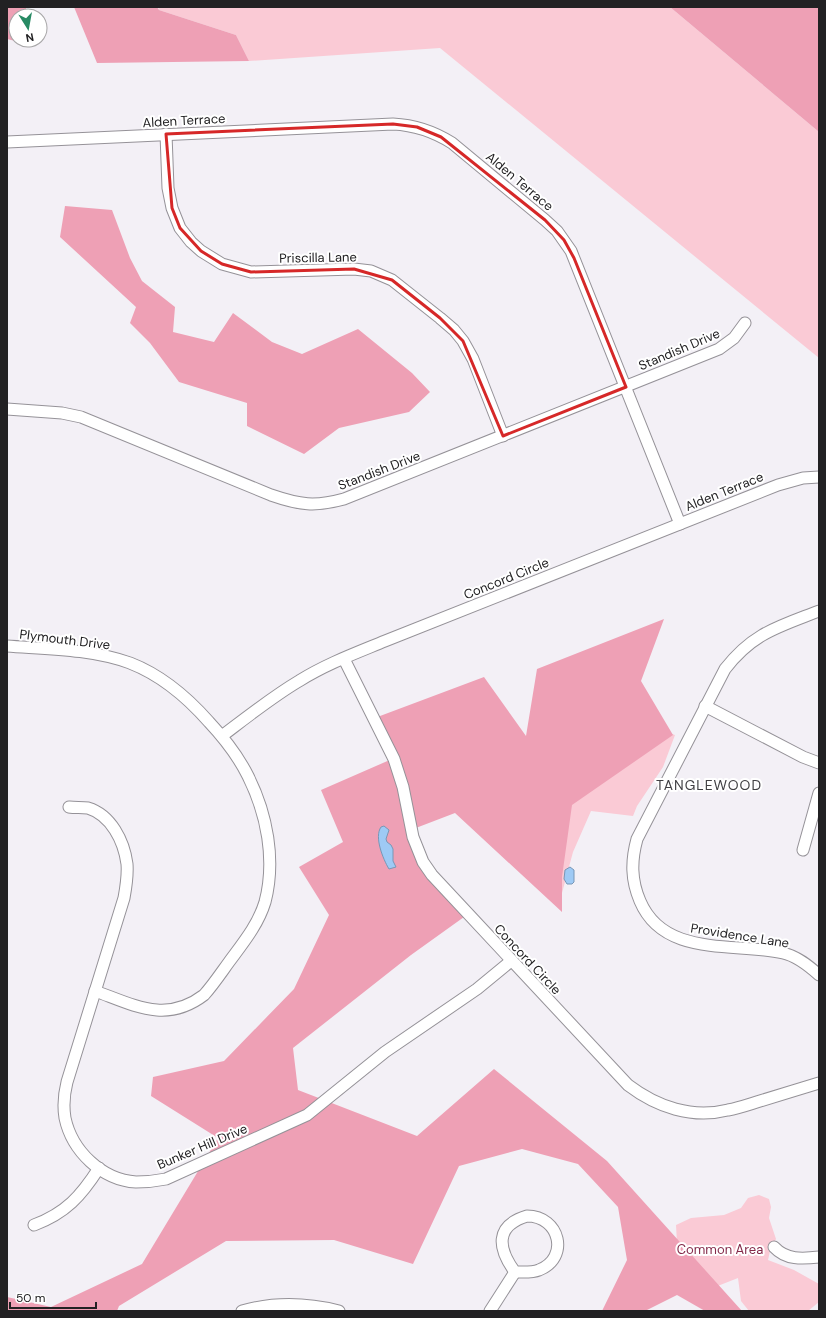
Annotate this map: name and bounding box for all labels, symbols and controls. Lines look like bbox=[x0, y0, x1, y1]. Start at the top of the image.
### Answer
north arrow bbox=[8, 8, 48, 48]
text: N bbox=[25, 30, 35, 45]
street label: Alden Terrace bbox=[142, 110, 226, 131]
street label: Alden Terrace bbox=[482, 148, 557, 215]
street label: Priscilla Lane bbox=[279, 248, 357, 267]
street label: Standish Drive bbox=[636, 325, 722, 374]
street label: Standish Drive bbox=[336, 447, 423, 494]
street label: Alden Terrace bbox=[683, 468, 766, 515]
street label: Concord Circle bbox=[461, 554, 551, 603]
street label: Plymouth Drive bbox=[19, 626, 111, 653]
district label: TANGLEWOOD bbox=[656, 776, 762, 794]
street label: Providence Lane bbox=[689, 919, 790, 952]
street label: Concord Circle bbox=[491, 920, 565, 998]
street label: Bunker Hill Drive bbox=[154, 1120, 250, 1173]
park label: Common Area bbox=[677, 1241, 763, 1258]
scale bar bbox=[10, 1284, 96, 1310]
text: 50 m bbox=[16, 1290, 45, 1306]

